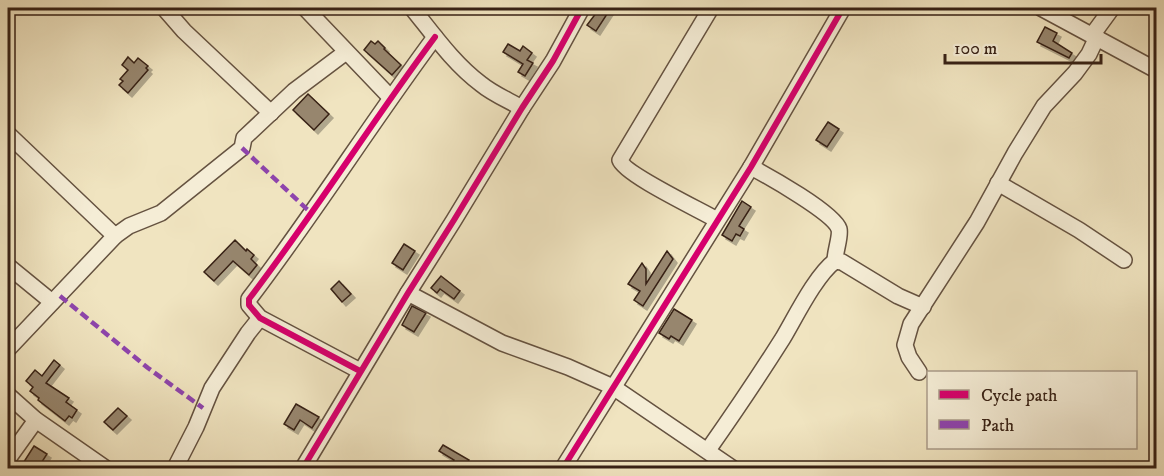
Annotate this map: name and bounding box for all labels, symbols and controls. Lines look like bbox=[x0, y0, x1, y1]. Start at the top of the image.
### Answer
scale bar bbox=[945, 27, 1101, 65]
text: 100 m bbox=[954, 38, 997, 60]
legend bbox=[927, 371, 1137, 449]
text: Cycle path bbox=[981, 385, 1058, 407]
text: Path bbox=[981, 415, 1015, 437]

